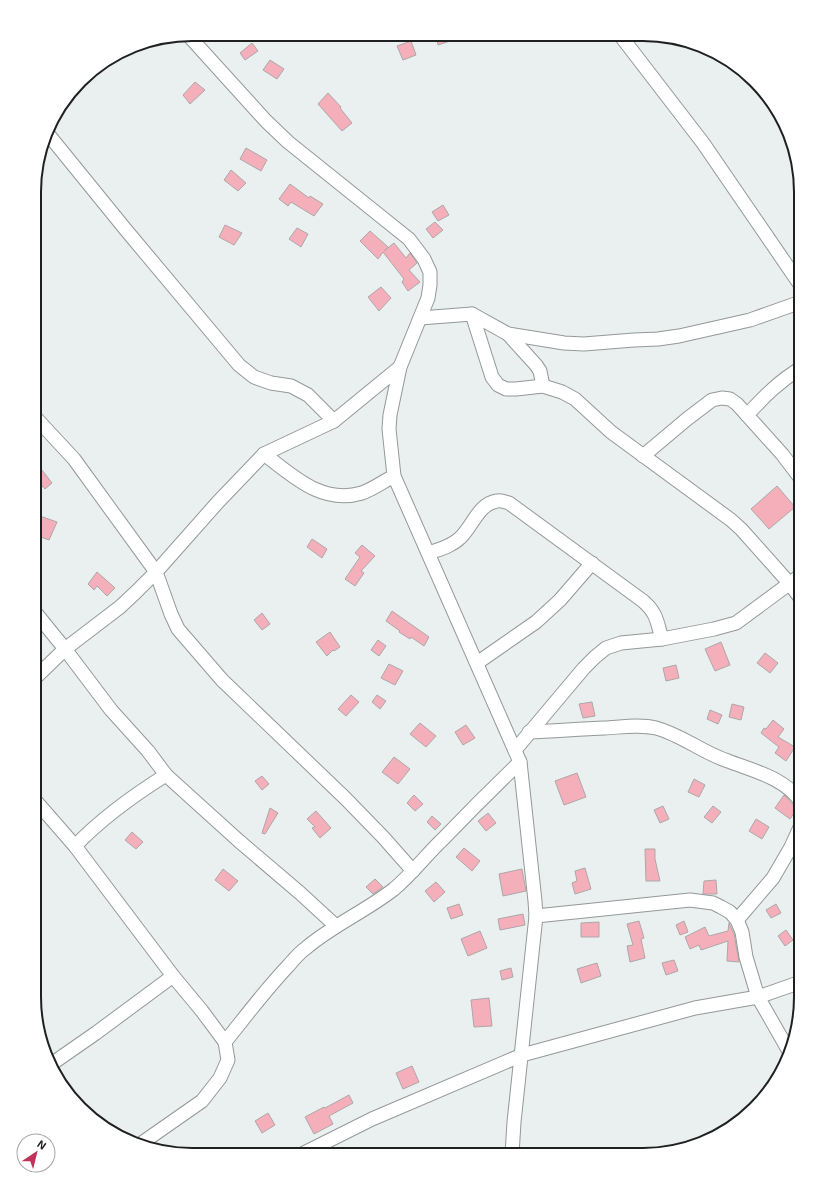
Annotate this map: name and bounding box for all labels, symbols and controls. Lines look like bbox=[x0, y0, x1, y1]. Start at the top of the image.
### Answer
north arrow bbox=[16, 1133, 56, 1173]
text: N bbox=[35, 1137, 49, 1152]

